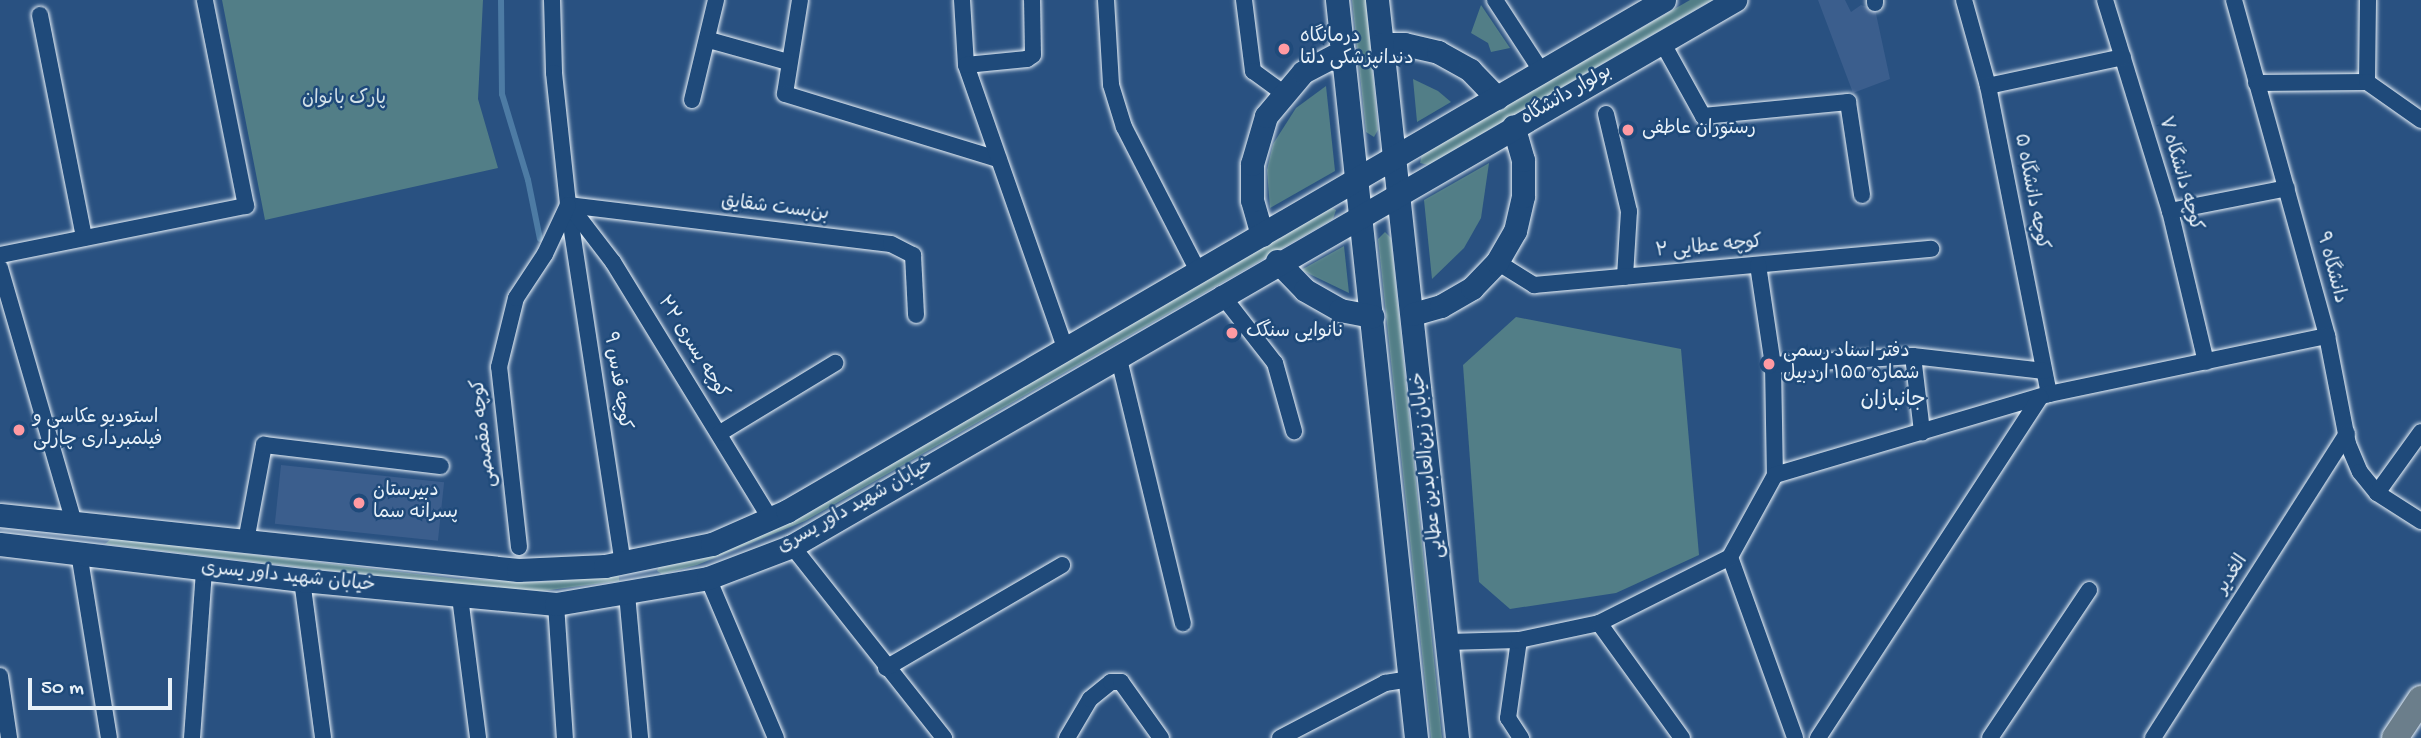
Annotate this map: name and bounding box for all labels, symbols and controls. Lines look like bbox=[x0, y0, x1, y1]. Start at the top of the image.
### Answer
place label: درمانگاه دندانپزشکی دلتا bbox=[1300, 27, 1414, 71]
marker: درمانگاه دندانپزشکی دلتا bbox=[1274, 39, 1294, 59]
street label: بولوار دانشگاه bbox=[1517, 61, 1617, 131]
park label: پارک بانوان bbox=[302, 89, 386, 111]
street label: کوچه دانشگاه ۷ bbox=[2152, 114, 2206, 234]
place label: رستوران عاطفی bbox=[1642, 119, 1756, 141]
marker: رستوران عاطفی bbox=[1620, 122, 1636, 138]
street label: کوچه دانشگاه ۵ bbox=[2008, 132, 2052, 252]
street label: بن‌بست شقایق bbox=[720, 191, 830, 227]
street label: دانشگاه ۹ bbox=[2310, 230, 2350, 306]
street label: کوچه عطایی ۲ bbox=[1655, 232, 1763, 264]
street label: کوچه یسری ۲۲ bbox=[651, 292, 733, 404]
place label: نانوایی سنگک bbox=[1246, 322, 1344, 344]
marker: نانوایی سنگک bbox=[1224, 325, 1240, 341]
street label: کوچه قدس ۹ bbox=[597, 331, 635, 431]
place label: دفتر اسناد رسمی شماره ۱۵۵ اردبیل bbox=[1783, 342, 1919, 386]
marker: دفتر اسناد رسمی شماره ۱۵۵ اردبیل bbox=[1761, 356, 1777, 372]
street label: خیابان زین‌العابدین عطایی bbox=[1408, 371, 1450, 559]
street label: کوچه مقصصی bbox=[468, 378, 502, 488]
district label: جانبازان bbox=[1860, 389, 1926, 415]
place label: استودیو عکاسی و فیلمبرداری چارلی bbox=[33, 408, 162, 452]
marker: استودیو عکاسی و فیلمبرداری چارلی bbox=[11, 422, 27, 438]
street label: خیابان شهید داور یسری bbox=[774, 455, 938, 559]
place label: دبیرستان پسرانه سما bbox=[373, 481, 458, 525]
marker: دبیرستان پسرانه سما bbox=[351, 495, 367, 511]
street label: الغدیر bbox=[2212, 551, 2254, 599]
street label: خیابان شهید داور یسری bbox=[200, 558, 376, 598]
scale bar bbox=[32, 664, 175, 708]
text: 50 m bbox=[41, 677, 84, 702]

